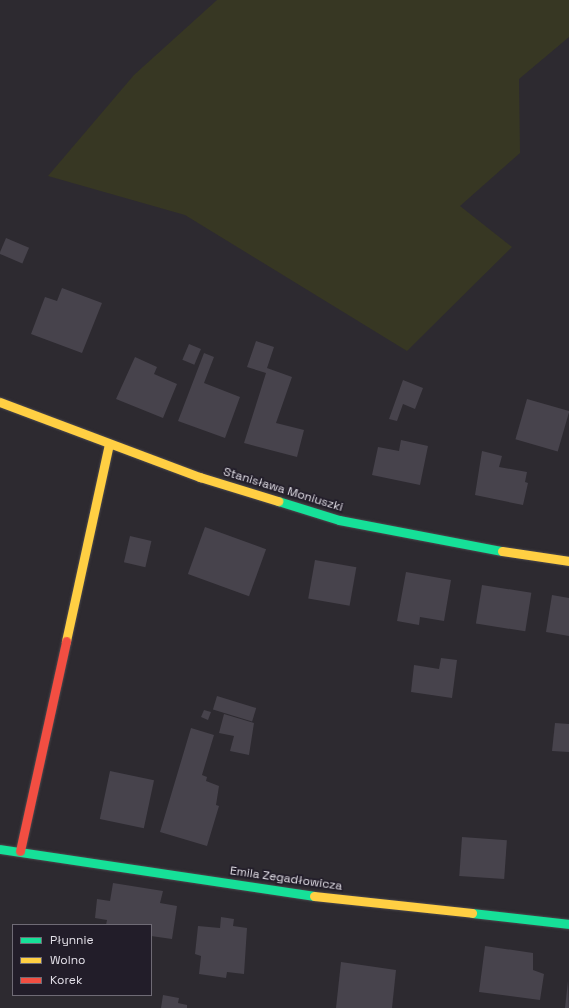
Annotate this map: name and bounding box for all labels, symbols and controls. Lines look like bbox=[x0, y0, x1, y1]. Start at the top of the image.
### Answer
street label: Stanisława Moniuszki bbox=[221, 465, 345, 515]
street label: Emila Zegadłowicza bbox=[229, 864, 343, 894]
legend bbox=[12, 924, 152, 996]
text: Płynnie bbox=[50, 932, 94, 948]
text: Wolno bbox=[50, 952, 85, 968]
text: Korek bbox=[50, 972, 82, 988]

